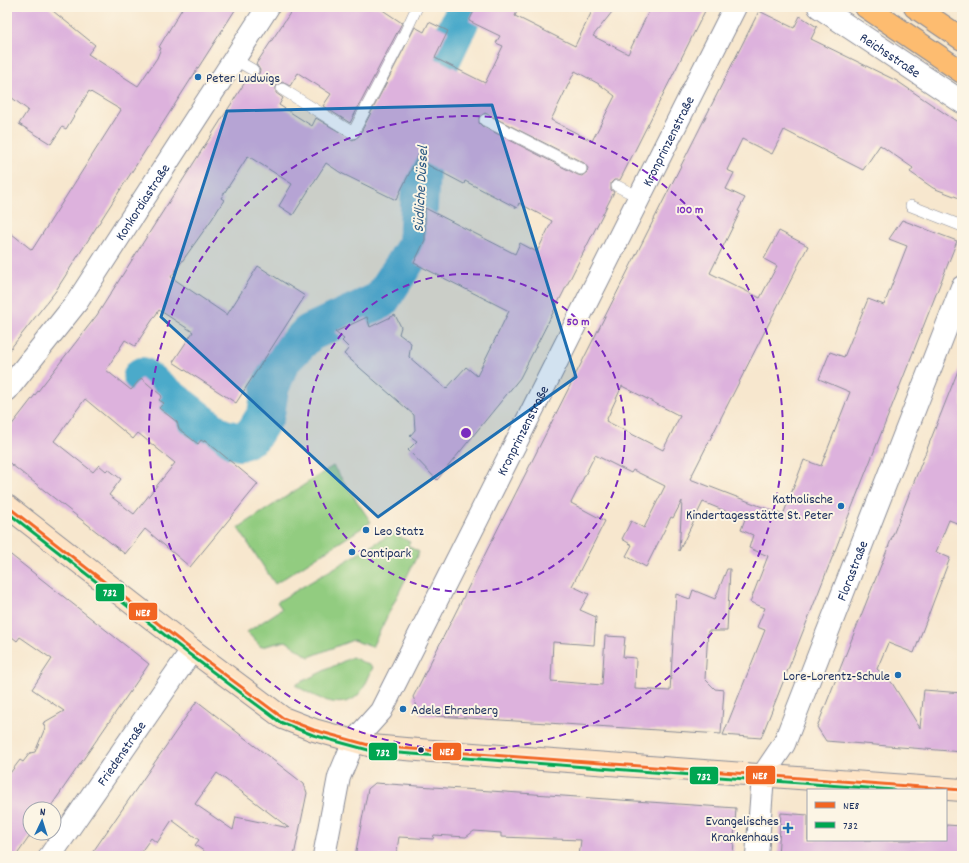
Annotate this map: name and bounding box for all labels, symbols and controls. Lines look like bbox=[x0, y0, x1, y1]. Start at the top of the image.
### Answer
street label: Reichsstraße bbox=[855, 29, 924, 84]
place label: Peter Ludwigs bbox=[206, 69, 280, 89]
marker: Peter Ludwigs bbox=[193, 72, 203, 82]
street label: Kronprinzenstraße bbox=[638, 93, 701, 190]
water label: Südliche Düssel bbox=[409, 144, 435, 233]
street label: Konkordiastraße bbox=[111, 160, 176, 245]
text: 100 m bbox=[677, 202, 703, 219]
text: 50 m bbox=[566, 314, 590, 331]
street label: Kronprinzenstraße bbox=[493, 383, 555, 480]
centre of rings bbox=[459, 426, 473, 440]
place label: Katholische Kindertagesstätte St. Peter bbox=[686, 490, 834, 526]
marker: Katholische Kindertagesstätte St. Peter bbox=[836, 501, 846, 511]
place label: Leo Statz bbox=[374, 522, 424, 542]
marker: Leo Statz bbox=[361, 525, 371, 535]
street label: Florastraße bbox=[833, 538, 874, 604]
place label: Contipark bbox=[360, 544, 412, 564]
marker: Contipark bbox=[347, 547, 357, 557]
line badge: 732 bbox=[95, 583, 125, 602]
text: 732 bbox=[103, 586, 117, 602]
line badge: NE8 bbox=[128, 602, 158, 621]
text: NE8 bbox=[136, 606, 151, 622]
place label: Lore-Lorentz-Schule bbox=[783, 667, 890, 687]
marker: Lore-Lorentz-Schule bbox=[893, 670, 903, 680]
place label: Adele Ehrenberg bbox=[411, 701, 498, 721]
marker: Adele Ehrenberg bbox=[398, 704, 408, 714]
street label: Friedenstraße bbox=[93, 718, 152, 791]
line badge: 732 bbox=[368, 742, 398, 761]
line badge: NE8 bbox=[432, 742, 462, 761]
unlabelled marker bbox=[416, 745, 426, 755]
text: NE8 bbox=[440, 745, 455, 761]
text: 732 bbox=[376, 746, 390, 762]
line badge: NE8 bbox=[745, 765, 776, 785]
line badge: 732 bbox=[689, 766, 719, 785]
text: NE8 bbox=[753, 769, 768, 785]
text: 732 bbox=[697, 770, 711, 786]
legend bbox=[807, 789, 947, 841]
text: NE8 bbox=[843, 798, 859, 815]
north arrow bbox=[22, 801, 62, 841]
text: N bbox=[39, 805, 46, 821]
place label: Evangelisches Krankenhaus bbox=[706, 812, 779, 848]
text: 732 bbox=[843, 818, 858, 835]
marker: Evangelisches Krankenhaus bbox=[782, 822, 794, 834]

